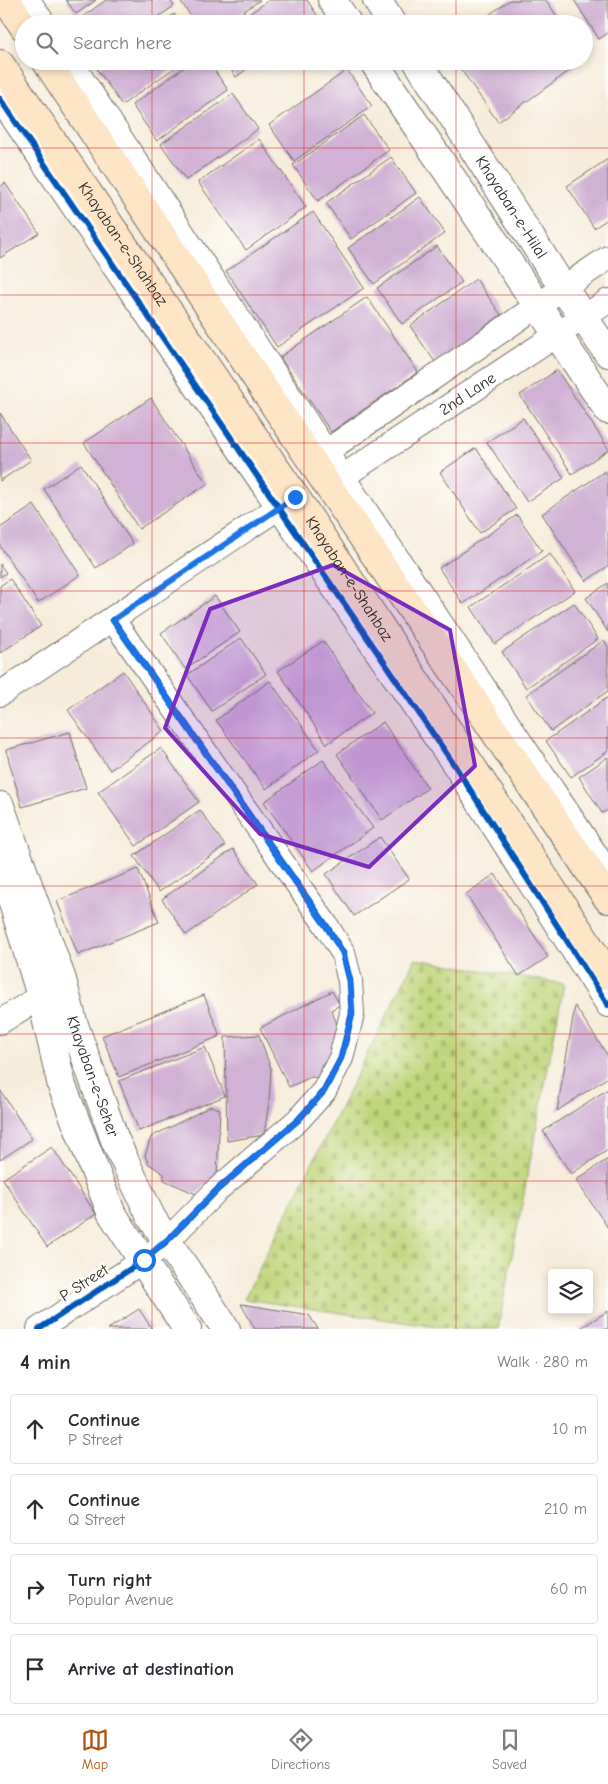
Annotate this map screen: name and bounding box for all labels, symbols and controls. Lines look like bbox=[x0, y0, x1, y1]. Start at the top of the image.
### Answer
search box bbox=[15, 15, 593, 70]
icon: search bbox=[33, 29, 61, 57]
text: Search here bbox=[73, 32, 172, 54]
street label: Khayaban-e-Hilal bbox=[472, 153, 551, 262]
street label: Khayaban-e-Shahbaz bbox=[74, 179, 171, 309]
street label: 2nd Lane bbox=[436, 369, 499, 419]
route end bbox=[284, 486, 307, 509]
street label: Khayaban-e-Shahbaz bbox=[302, 513, 396, 645]
street label: Khayaban-e-Seher bbox=[63, 1014, 122, 1140]
route start bbox=[133, 1249, 156, 1272]
street label: P Street bbox=[56, 1260, 112, 1305]
map controls bbox=[548, 1269, 593, 1314]
button: layers bbox=[548, 1269, 593, 1314]
text: 4 min bbox=[20, 1350, 71, 1374]
text: Walk · 280 m bbox=[497, 1353, 588, 1371]
text: Continue bbox=[68, 1409, 140, 1431]
icon: ahead bbox=[21, 1415, 49, 1443]
text: 10 m bbox=[552, 1420, 587, 1438]
text: P Street bbox=[68, 1431, 122, 1449]
text: Continue bbox=[68, 1489, 140, 1511]
icon: ahead bbox=[21, 1495, 49, 1523]
text: 210 m bbox=[544, 1500, 587, 1518]
text: Q Street bbox=[68, 1511, 125, 1529]
text: Turn right bbox=[68, 1569, 152, 1591]
icon: right bbox=[21, 1575, 49, 1603]
text: 60 m bbox=[550, 1580, 587, 1598]
text: Popular Avenue bbox=[68, 1591, 174, 1609]
icon: arrive bbox=[21, 1655, 49, 1683]
text: Arrive at destination bbox=[68, 1658, 234, 1680]
tab: Map bbox=[81, 1726, 109, 1773]
tab: Directions bbox=[271, 1726, 330, 1773]
tab: Saved bbox=[492, 1726, 527, 1773]

